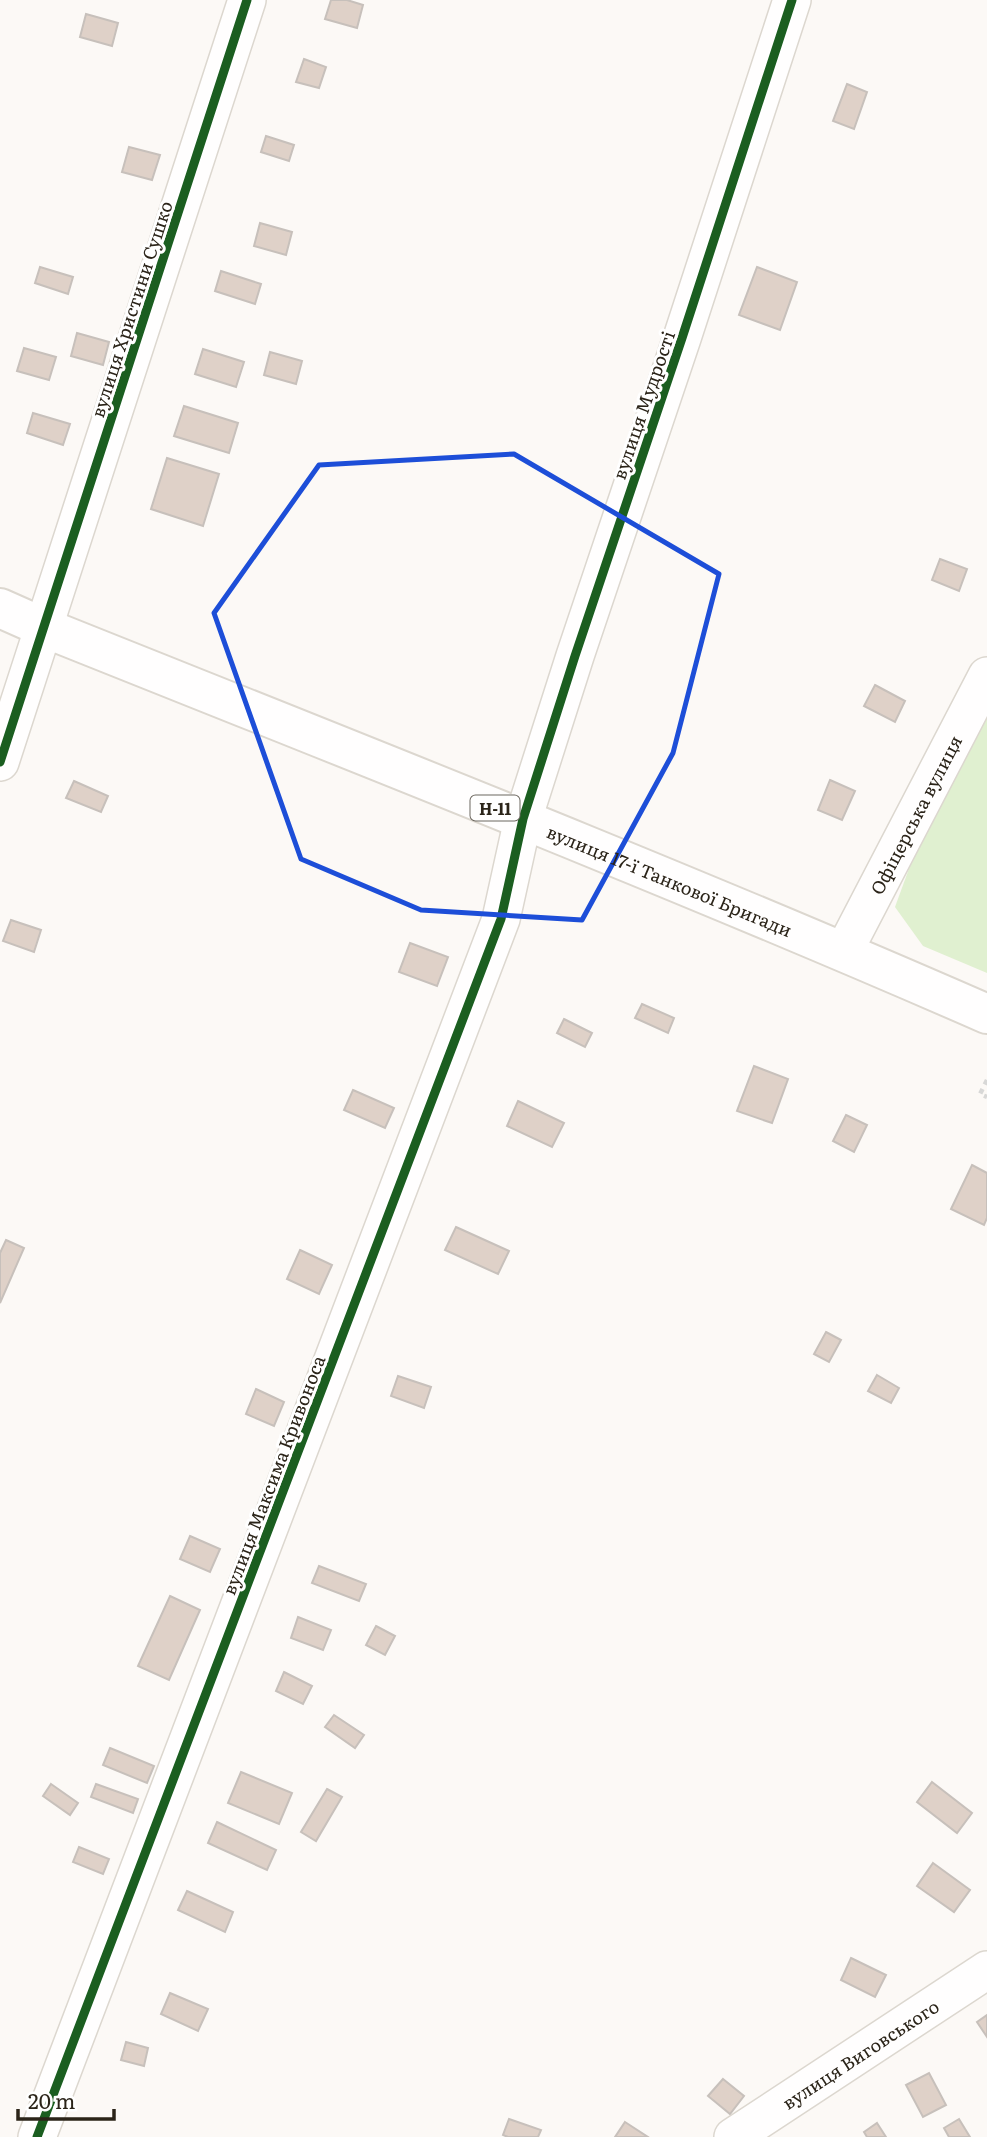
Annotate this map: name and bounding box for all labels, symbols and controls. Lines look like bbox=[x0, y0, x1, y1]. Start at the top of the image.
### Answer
street label: вулиця Христини Сушко bbox=[83, 197, 179, 421]
street label: вулиця Мудрості bbox=[605, 327, 681, 483]
street label: Офіцерська вулиця bbox=[862, 730, 968, 899]
road number: Н-11 bbox=[470, 796, 520, 820]
street label: вулиця 17-ї Танкової Бригади bbox=[543, 817, 797, 943]
street label: вулиця Максима Кривоноса bbox=[215, 1351, 331, 1599]
street label: вулиця Виговського bbox=[776, 1992, 944, 2115]
scale bar bbox=[18, 2078, 114, 2122]
text: 20 m bbox=[28, 2084, 75, 2115]

